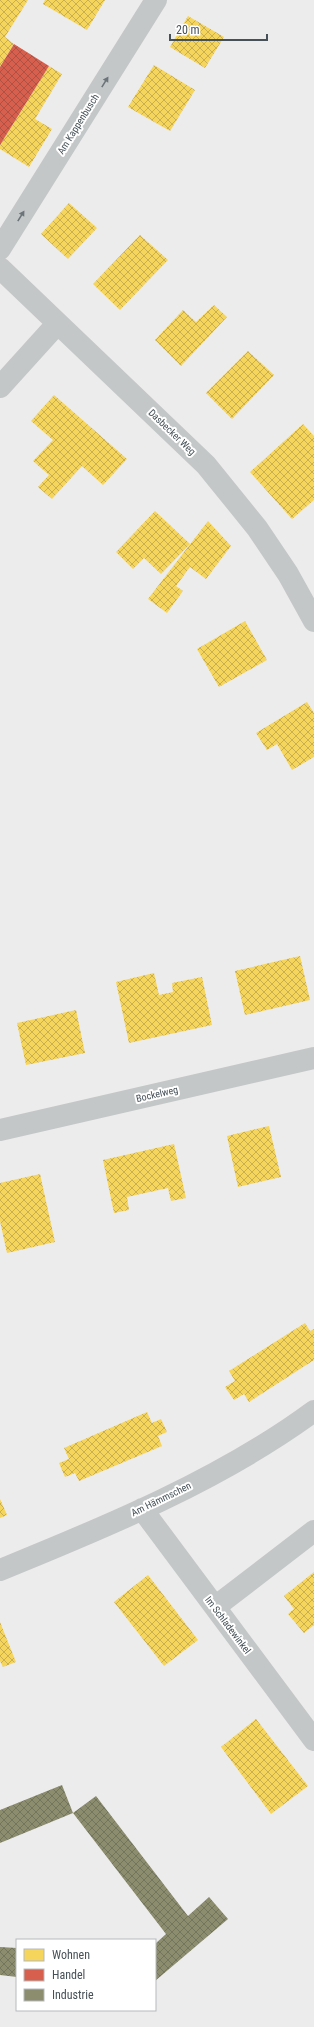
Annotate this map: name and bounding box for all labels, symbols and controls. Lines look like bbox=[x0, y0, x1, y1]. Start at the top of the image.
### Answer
scale bar bbox=[170, 16, 267, 42]
text: 20 m bbox=[176, 23, 200, 37]
one-way arrow bbox=[101, 77, 109, 87]
street label: Am Kappenbusch bbox=[55, 92, 101, 156]
one-way arrow bbox=[17, 210, 24, 222]
street label: Dasbecker Weg bbox=[146, 407, 198, 457]
street label: Bockelweg bbox=[135, 1084, 179, 1104]
street label: Am Hämmschen bbox=[129, 1480, 193, 1518]
street label: Im Schladewinkel bbox=[203, 1594, 253, 1656]
legend bbox=[16, 1939, 156, 2011]
text: Wohnen bbox=[52, 1948, 90, 1962]
text: Handel bbox=[52, 1968, 85, 1982]
text: Industrie bbox=[52, 1988, 94, 2002]

